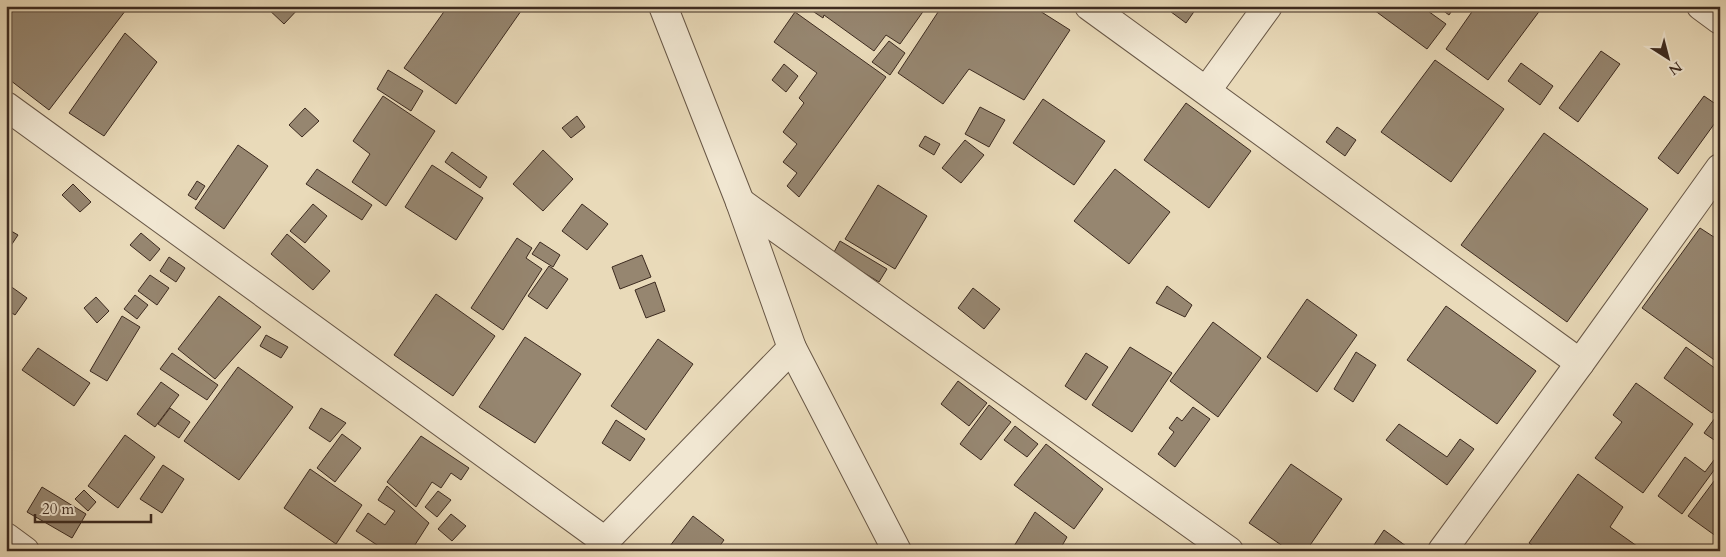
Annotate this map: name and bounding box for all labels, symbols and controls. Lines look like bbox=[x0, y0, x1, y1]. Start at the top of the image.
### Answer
north arrow bbox=[1644, 32, 1694, 82]
text: N bbox=[1665, 57, 1686, 79]
scale bar bbox=[35, 492, 151, 524]
text: 20 m bbox=[42, 499, 74, 519]

